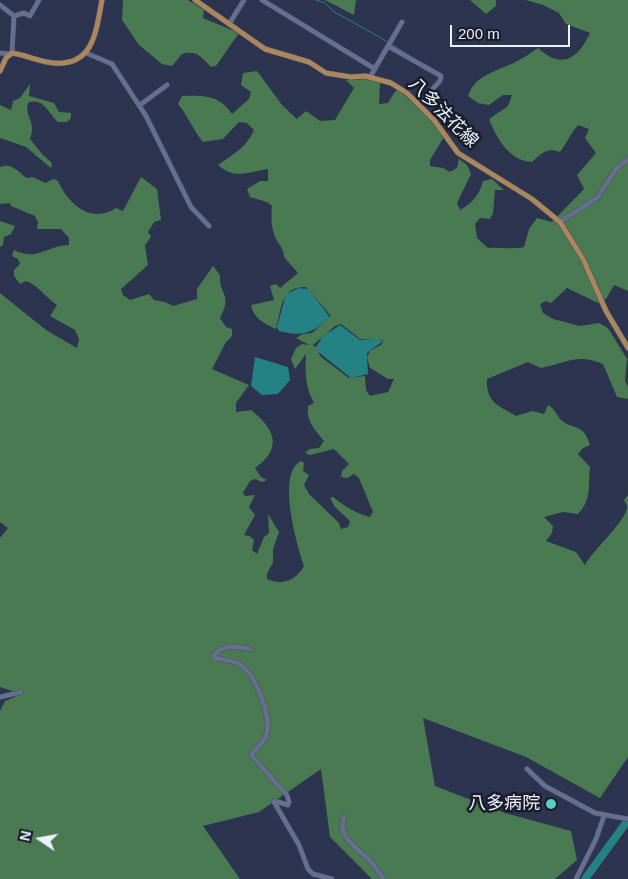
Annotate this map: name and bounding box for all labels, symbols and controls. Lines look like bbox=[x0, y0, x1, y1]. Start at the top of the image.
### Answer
scale bar bbox=[453, 15, 573, 47]
text: 200 m bbox=[458, 25, 500, 42]
street label: 八多法花線 bbox=[404, 74, 482, 152]
place label: 八多病院 bbox=[468, 793, 540, 815]
marker: 八多病院 bbox=[544, 797, 558, 811]
north arrow bbox=[15, 814, 65, 864]
text: N bbox=[16, 829, 34, 842]

